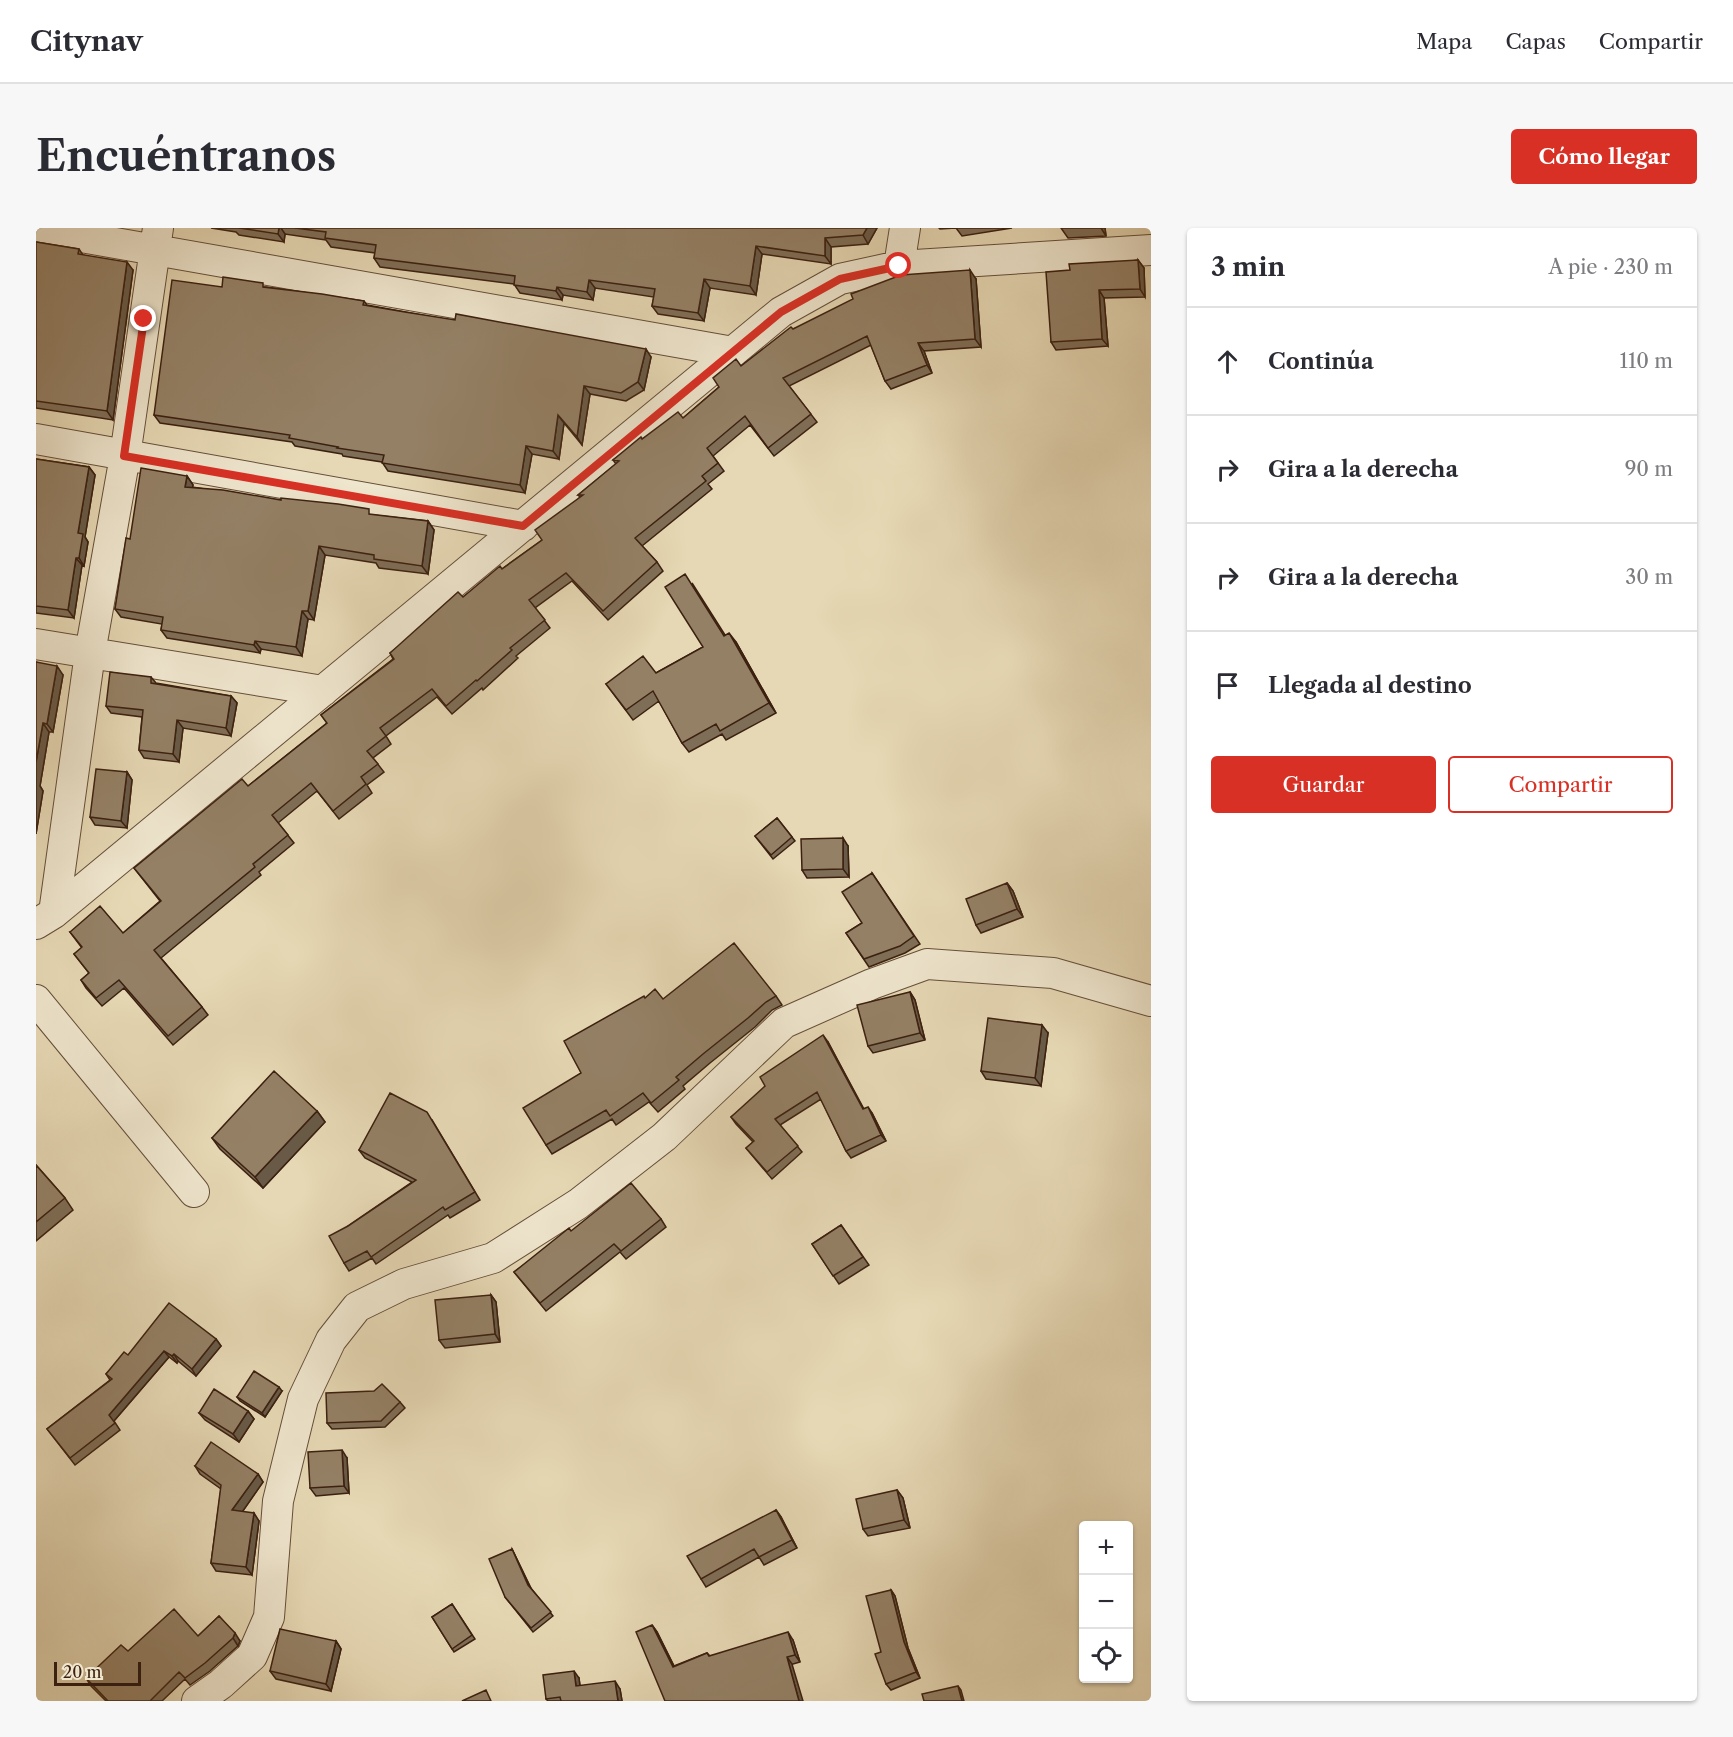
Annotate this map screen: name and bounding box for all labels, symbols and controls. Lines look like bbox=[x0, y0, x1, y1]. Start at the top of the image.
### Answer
text: Citynav bbox=[30, 24, 143, 58]
text: Mapa bbox=[1416, 29, 1472, 54]
text: Capas bbox=[1505, 29, 1566, 54]
text: Compartir bbox=[1599, 29, 1703, 54]
button: Cómo llegar bbox=[1511, 129, 1697, 184]
text: Encuéntranos bbox=[36, 130, 336, 182]
text: 3 min bbox=[1211, 251, 1285, 283]
route start bbox=[885, 252, 911, 278]
text: A pie · 230 m bbox=[1549, 255, 1673, 279]
route end bbox=[130, 305, 156, 331]
icon: ahead bbox=[1211, 345, 1244, 378]
text: Continúa bbox=[1268, 348, 1374, 375]
text: 110 m bbox=[1620, 349, 1673, 373]
icon: right bbox=[1211, 453, 1244, 486]
text: Gira a la derecha bbox=[1268, 456, 1458, 483]
text: 90 m bbox=[1625, 457, 1673, 481]
icon: right bbox=[1211, 561, 1244, 594]
text: Gira a la derecha bbox=[1268, 564, 1458, 591]
text: 30 m bbox=[1625, 565, 1673, 589]
icon: arrive bbox=[1211, 669, 1244, 702]
text: Llegada al destino bbox=[1268, 672, 1472, 699]
button: Guardar bbox=[1211, 756, 1436, 813]
button: Compartir bbox=[1448, 756, 1673, 813]
map controls bbox=[1079, 1521, 1133, 1683]
button: + bbox=[1079, 1521, 1133, 1575]
button: − bbox=[1079, 1575, 1133, 1629]
button: locate bbox=[1079, 1629, 1133, 1683]
scale bar bbox=[54, 1659, 141, 1686]
text: 20 m bbox=[63, 1662, 102, 1682]

